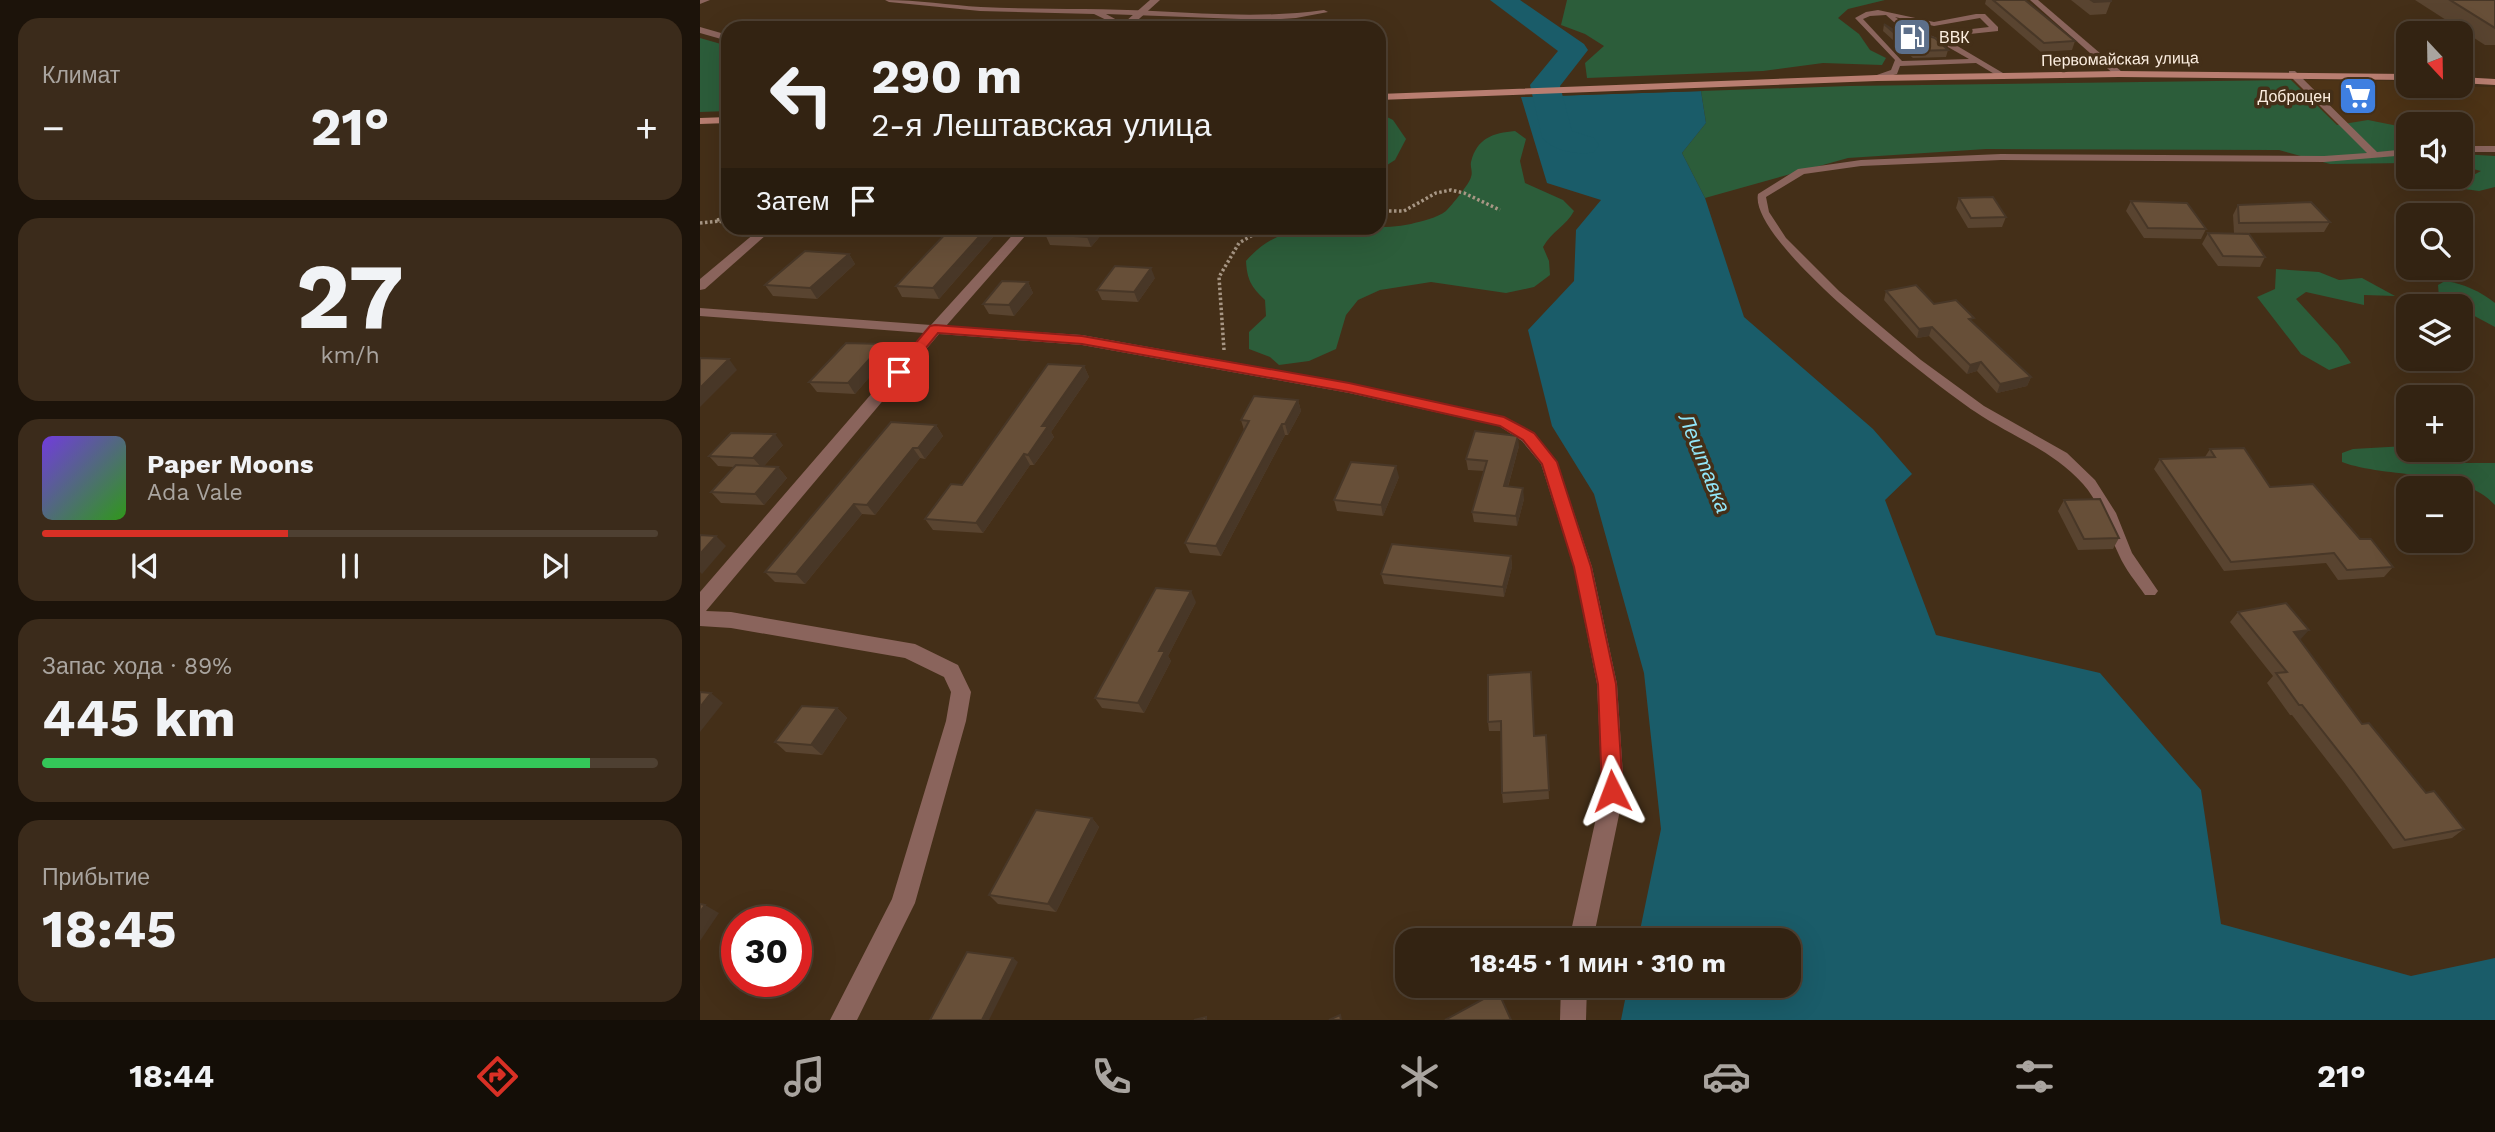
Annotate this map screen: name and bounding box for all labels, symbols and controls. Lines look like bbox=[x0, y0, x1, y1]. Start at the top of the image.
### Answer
fuel station icon: ВВК bbox=[1891, 16, 1933, 58]
north arrow bbox=[2396, 21, 2473, 98]
map controls bbox=[2396, 21, 2473, 553]
place label: ВВК bbox=[1939, 28, 1970, 47]
text: 290 m bbox=[871, 47, 1022, 105]
street label: Первомайская улица bbox=[2041, 48, 2199, 70]
icon: left bbox=[756, 49, 847, 140]
text: Климат bbox=[42, 62, 120, 89]
supermarket icon: Доброцен bbox=[2337, 75, 2379, 117]
place label: Доброцен bbox=[2257, 87, 2331, 106]
text: 21° bbox=[310, 97, 390, 158]
text: − bbox=[42, 106, 65, 150]
text: + bbox=[635, 106, 658, 150]
text: 2-я Лештавская улица bbox=[871, 106, 1212, 144]
button: sound bbox=[2396, 112, 2473, 189]
icon: arrive bbox=[844, 182, 882, 220]
text: Затем bbox=[756, 186, 830, 216]
button: search bbox=[2396, 203, 2473, 280]
text: 27 bbox=[296, 243, 404, 350]
button: layers bbox=[2396, 294, 2473, 371]
text: km/h bbox=[320, 342, 380, 369]
pin bbox=[869, 342, 929, 402]
icon: arrive bbox=[880, 353, 918, 391]
button: + bbox=[2396, 385, 2473, 462]
water label: Лештавка bbox=[1673, 408, 1736, 516]
text: Paper Moons bbox=[147, 449, 314, 479]
button: − bbox=[2396, 476, 2473, 553]
text: Ada Vale bbox=[147, 479, 243, 506]
icon: previous bbox=[126, 547, 164, 585]
icon: pause bbox=[331, 547, 369, 585]
icon: next bbox=[536, 547, 574, 585]
text: Запас хода · 89% bbox=[42, 653, 232, 680]
text: 445 km bbox=[42, 688, 236, 749]
position arrow bbox=[1575, 754, 1649, 828]
text: Прибытие bbox=[42, 864, 150, 891]
text: 18:45 bbox=[42, 899, 177, 960]
speed limit sign: 30 bbox=[721, 906, 812, 997]
text: 18:45 · 1 мин · 310 m bbox=[1470, 948, 1726, 978]
icon: directions bbox=[473, 1052, 522, 1101]
icon: music bbox=[780, 1052, 829, 1101]
icon: phone bbox=[1087, 1052, 1136, 1101]
icon: climate bbox=[1395, 1052, 1444, 1101]
icon: car bbox=[1702, 1052, 1751, 1101]
icon: filters bbox=[2010, 1052, 2059, 1101]
text: 18:44 bbox=[129, 1057, 214, 1095]
text: 21° bbox=[2317, 1057, 2366, 1095]

